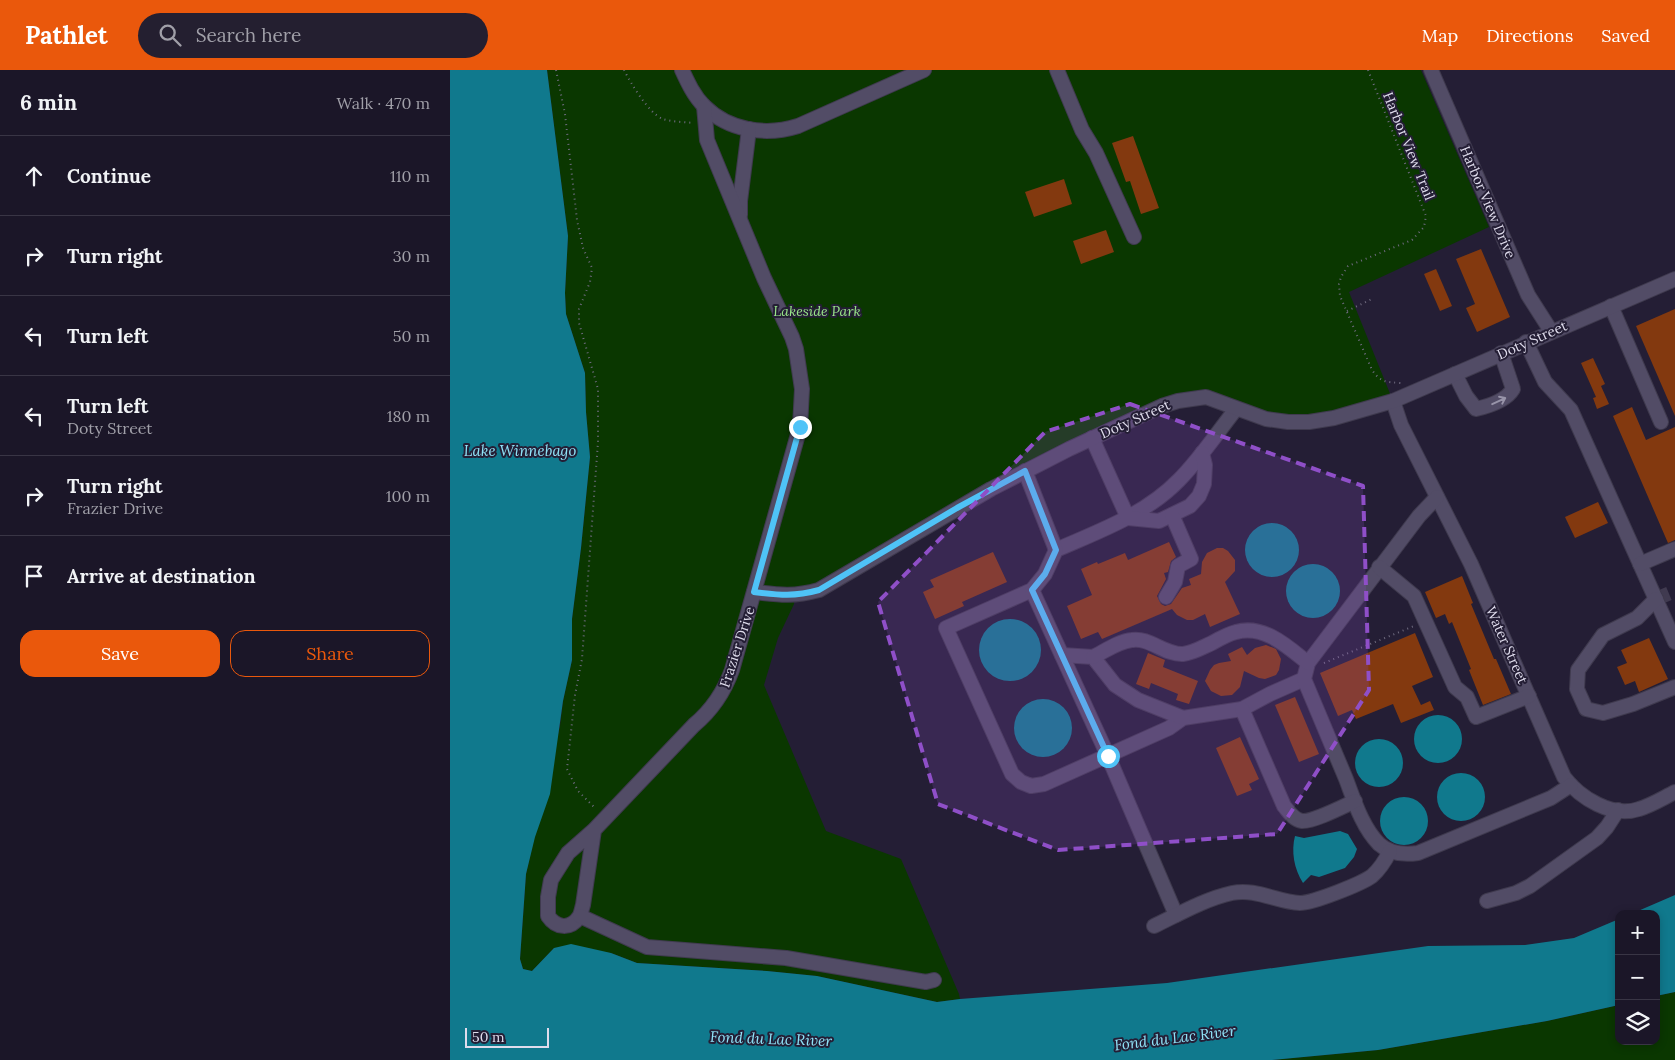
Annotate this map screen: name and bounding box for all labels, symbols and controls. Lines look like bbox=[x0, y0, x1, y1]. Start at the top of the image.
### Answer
search box bbox=[138, 13, 488, 58]
text: Pathlet bbox=[25, 20, 108, 51]
icon: search bbox=[156, 21, 184, 49]
text: Search here bbox=[196, 23, 301, 47]
text: Map bbox=[1422, 24, 1458, 47]
text: Directions bbox=[1486, 24, 1573, 47]
text: Saved bbox=[1601, 24, 1650, 47]
text: 6 min bbox=[20, 89, 77, 116]
street label: Harbor View Trail bbox=[1379, 89, 1439, 203]
text: Walk · 470 m bbox=[337, 93, 430, 113]
street label: Harbor View Drive bbox=[1456, 143, 1520, 261]
icon: ahead bbox=[20, 162, 48, 190]
text: Continue bbox=[67, 164, 151, 188]
text: 110 m bbox=[390, 166, 430, 186]
icon: right bbox=[20, 242, 48, 270]
text: Turn right bbox=[67, 244, 163, 268]
text: 30 m bbox=[393, 246, 430, 266]
park label: Lakeside Park bbox=[773, 302, 861, 320]
street label: Doty Street bbox=[1494, 316, 1570, 363]
icon: left bbox=[20, 322, 48, 350]
text: Turn left bbox=[67, 324, 148, 348]
text: 50 m bbox=[393, 326, 430, 346]
text: Turn left bbox=[67, 394, 148, 418]
street label: Doty Street bbox=[1097, 395, 1173, 442]
one-way arrow bbox=[1491, 395, 1506, 405]
icon: left bbox=[20, 402, 48, 430]
text: 180 m bbox=[387, 406, 430, 426]
route end bbox=[789, 416, 812, 439]
text: Doty Street bbox=[67, 418, 153, 438]
water label: Lake Winnebago bbox=[464, 441, 576, 460]
text: Turn right bbox=[67, 474, 163, 498]
icon: right bbox=[20, 482, 48, 510]
text: 100 m bbox=[386, 486, 430, 506]
text: Frazier Drive bbox=[67, 498, 163, 518]
icon: arrive bbox=[20, 562, 48, 590]
text: Arrive at destination bbox=[67, 564, 256, 588]
street label: Water Street bbox=[1482, 603, 1532, 687]
street label: Frazier Drive bbox=[715, 604, 759, 690]
button: Save bbox=[20, 630, 220, 677]
button: Share bbox=[230, 630, 430, 677]
route start bbox=[1097, 745, 1120, 768]
map controls bbox=[1615, 910, 1660, 1045]
button: + bbox=[1615, 910, 1660, 955]
button: − bbox=[1615, 955, 1660, 1000]
button: layers bbox=[1615, 1000, 1660, 1045]
water label: Fond du Lac River bbox=[1113, 1021, 1237, 1054]
scale bar bbox=[465, 1025, 549, 1048]
water label: Fond du Lac River bbox=[710, 1027, 833, 1050]
text: 50 m bbox=[472, 1028, 505, 1046]

